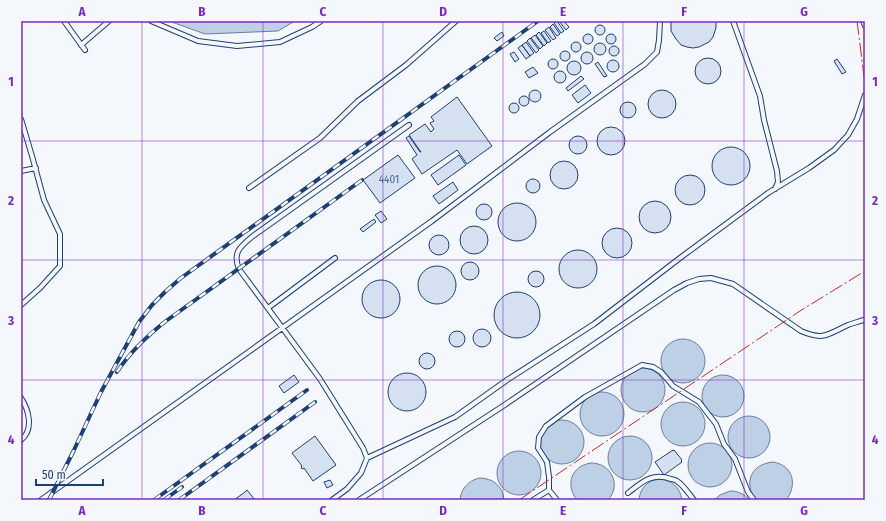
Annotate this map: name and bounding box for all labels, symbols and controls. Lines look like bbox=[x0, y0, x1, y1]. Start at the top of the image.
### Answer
text: A bbox=[77, 4, 86, 19]
text: B bbox=[198, 4, 206, 19]
text: C bbox=[320, 4, 327, 19]
text: D bbox=[439, 4, 447, 19]
text: E bbox=[560, 4, 566, 19]
text: F bbox=[681, 4, 687, 19]
text: G bbox=[800, 4, 808, 19]
text: 1 bbox=[8, 74, 14, 89]
text: 1 bbox=[872, 74, 878, 89]
house number: 4401 bbox=[379, 173, 399, 186]
text: 2 bbox=[7, 193, 14, 208]
text: 2 bbox=[871, 193, 878, 208]
text: 3 bbox=[7, 313, 14, 328]
text: 3 bbox=[871, 313, 878, 328]
text: 4 bbox=[8, 432, 15, 447]
text: 4 bbox=[872, 432, 879, 447]
scale bar bbox=[36, 461, 103, 487]
text: 50 m bbox=[42, 468, 66, 482]
text: A bbox=[77, 503, 86, 518]
text: B bbox=[198, 503, 206, 518]
text: C bbox=[320, 503, 327, 518]
text: D bbox=[439, 503, 447, 518]
text: E bbox=[560, 503, 566, 518]
text: F bbox=[681, 503, 687, 518]
text: G bbox=[800, 503, 808, 518]

